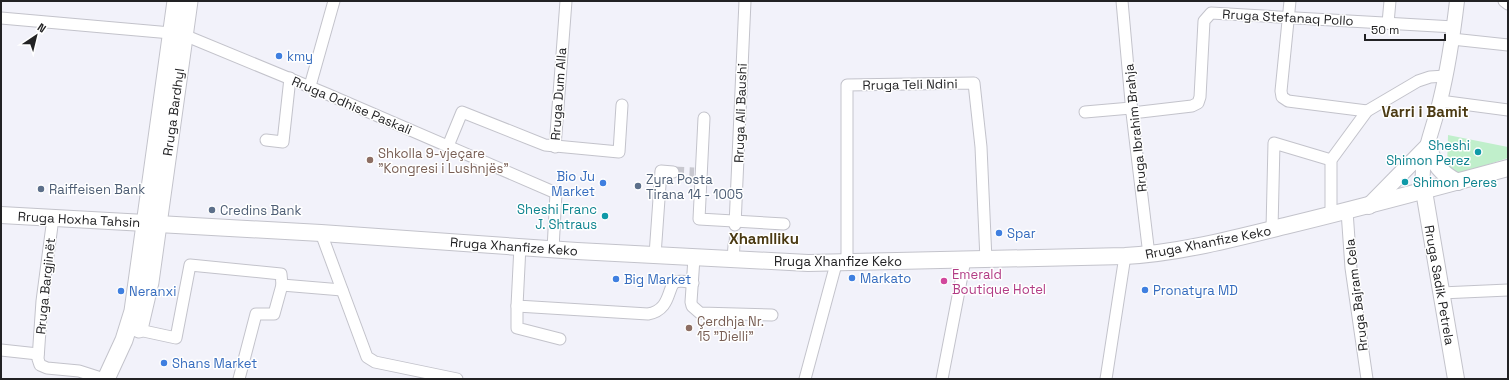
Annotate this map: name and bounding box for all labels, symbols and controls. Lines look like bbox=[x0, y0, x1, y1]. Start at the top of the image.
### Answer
street label: Rruga Stefanaq Pollo bbox=[1222, 6, 1354, 29]
north arrow bbox=[16, 16, 56, 56]
scale bar bbox=[1365, 16, 1445, 42]
text: N bbox=[35, 20, 49, 36]
text: 50 m bbox=[1371, 22, 1399, 38]
street label: Rruga Dum Alla bbox=[547, 46, 570, 141]
place label: kmy bbox=[287, 48, 313, 65]
marker: kmy bbox=[274, 51, 284, 61]
street label: Rruga Ibrahim Brahja bbox=[1120, 62, 1151, 193]
street label: Rruga Ali Baushi bbox=[730, 63, 751, 163]
street label: Rruga Bardhyl bbox=[159, 67, 188, 157]
street label: Rruga Odhise Paskali bbox=[289, 72, 414, 138]
street label: Rruga Teli Ndini bbox=[862, 75, 958, 94]
district label: Varri i Bamit bbox=[1381, 102, 1469, 121]
place label: Sheshi Shimon Perez bbox=[1386, 137, 1470, 169]
place label: Shkolla 9-vjeçare "Kongresi i Lushnjës" bbox=[378, 145, 509, 177]
marker: Sheshi Shimon Perez bbox=[1473, 147, 1483, 157]
marker: Shkolla 9-vjeçare "Kongresi i Lushnjës" bbox=[365, 155, 375, 165]
place label: Bio Ju Market bbox=[551, 168, 595, 200]
place label: Zyra Posta Tirana 14 - 1005 bbox=[646, 171, 743, 203]
place label: Shimon Peres bbox=[1413, 174, 1497, 191]
marker: Shimon Peres bbox=[1400, 177, 1410, 187]
marker: Bio Ju Market bbox=[598, 178, 608, 188]
place label: Raiffeisen Bank bbox=[49, 181, 145, 198]
marker: Zyra Posta Tirana 14 - 1005 bbox=[633, 181, 643, 191]
marker: Raiffeisen Bank bbox=[36, 184, 46, 194]
place label: Sheshi Franc J. Shtraus bbox=[517, 201, 597, 233]
place label: Credins Bank bbox=[220, 202, 301, 219]
marker: Credins Bank bbox=[207, 205, 217, 215]
street label: Rruga Hoxha Tahsin bbox=[17, 208, 141, 231]
marker: Sheshi Franc J. Shtraus bbox=[600, 211, 610, 221]
street label: Rruga Xhanfize Keko bbox=[1144, 222, 1273, 263]
street label: Rruga Sadik Petrela bbox=[1421, 224, 1459, 347]
place label: Spar bbox=[1007, 225, 1036, 242]
marker: Spar bbox=[994, 228, 1004, 238]
district label: Xhamlliku bbox=[729, 229, 799, 248]
street label: Rruga Xhanfize Keko bbox=[450, 234, 578, 259]
street label: Rruga Bargjinët bbox=[32, 237, 59, 335]
street label: Rruga Bajram Cela bbox=[1341, 237, 1372, 352]
street label: Rruga Xhanfize Keko bbox=[774, 253, 902, 270]
place label: Emerald Boutique Hotel bbox=[952, 266, 1046, 298]
place label: Markato bbox=[860, 270, 911, 287]
place label: Big Market bbox=[624, 271, 691, 288]
marker: Markato bbox=[847, 273, 857, 283]
marker: Big Market bbox=[611, 274, 621, 284]
marker: Emerald Boutique Hotel bbox=[939, 276, 949, 286]
place label: Pronatyra MD bbox=[1153, 282, 1238, 299]
place label: Neranxi bbox=[129, 283, 176, 300]
marker: Pronatyra MD bbox=[1140, 285, 1150, 295]
marker: Neranxi bbox=[116, 286, 126, 296]
place label: Çerdhja Nr. 15 "Dielli" bbox=[697, 313, 764, 345]
marker: Çerdhja Nr. 15 "Dielli" bbox=[684, 323, 694, 333]
place label: Shans Market bbox=[172, 355, 257, 372]
marker: Shans Market bbox=[159, 358, 169, 368]

